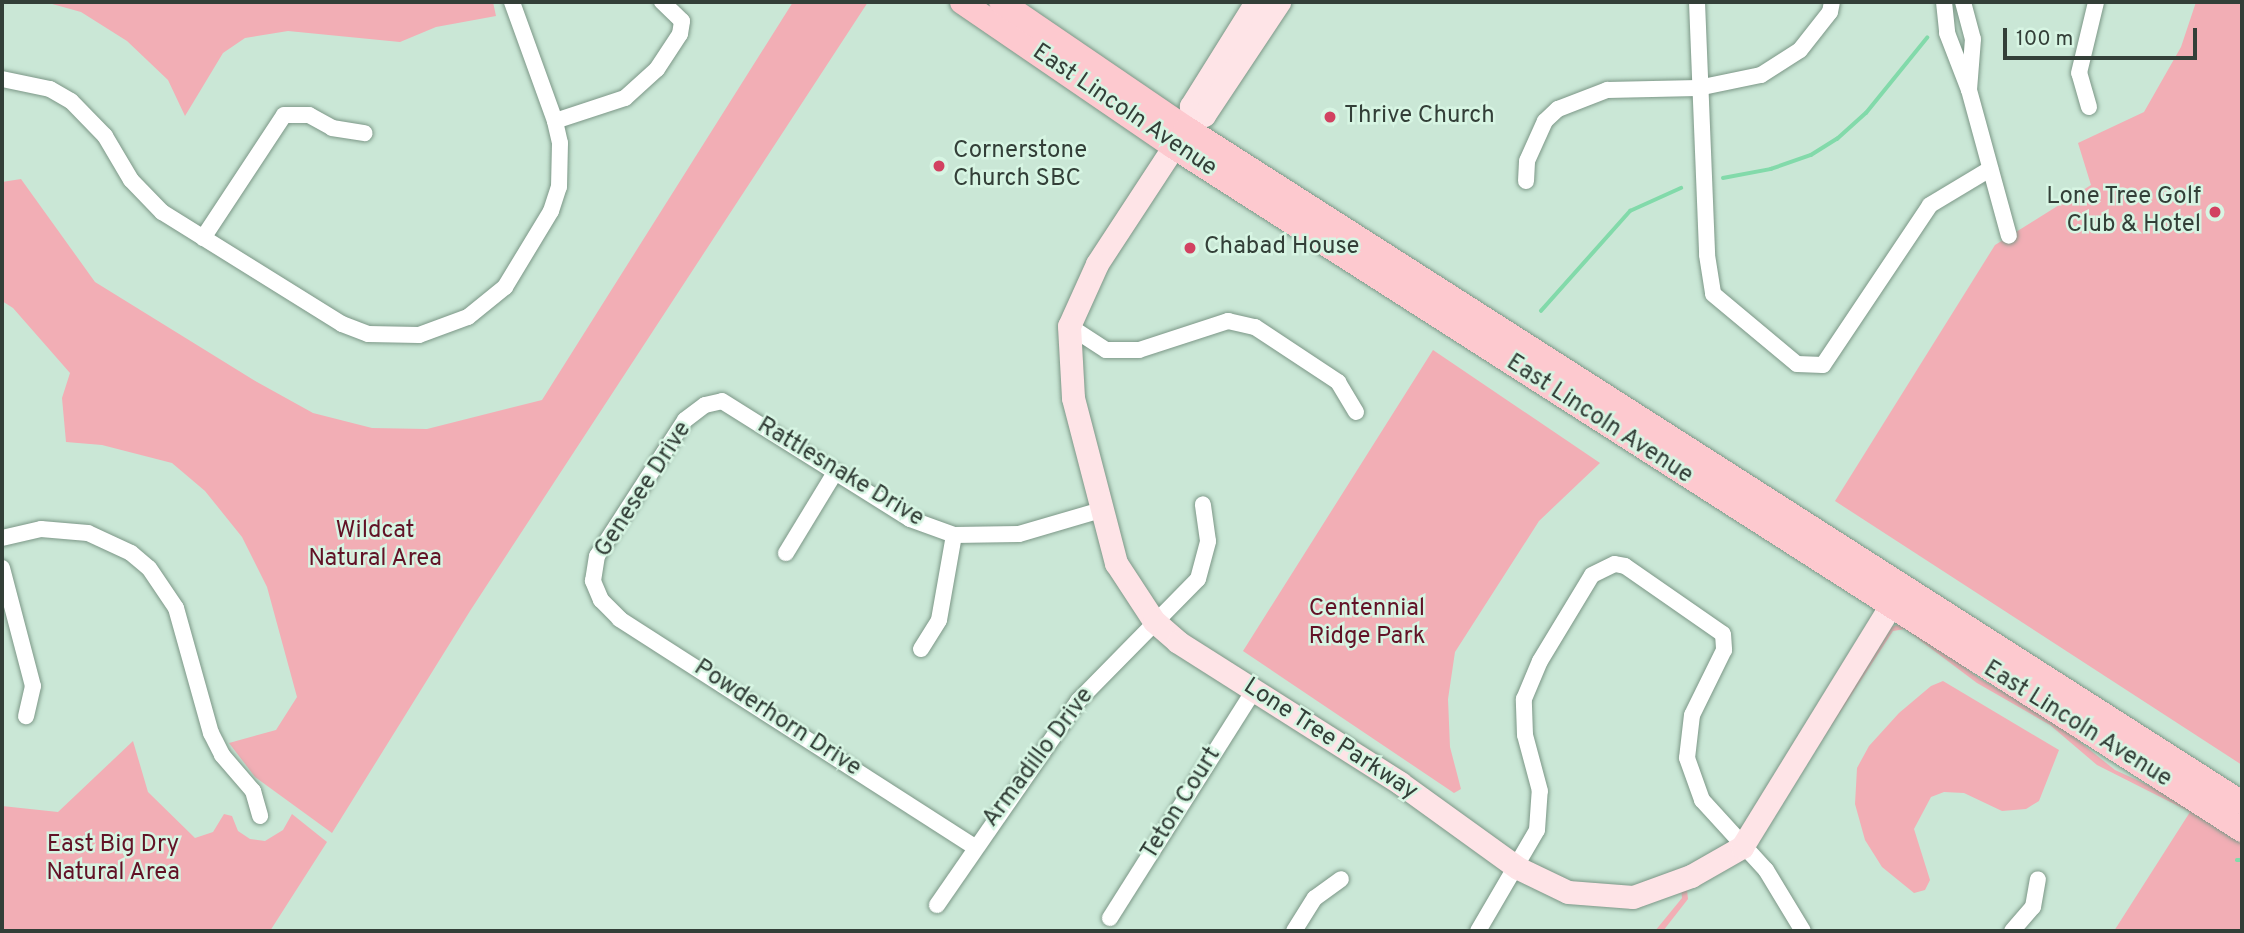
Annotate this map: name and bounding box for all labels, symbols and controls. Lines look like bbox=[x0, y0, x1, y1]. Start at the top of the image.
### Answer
scale bar bbox=[2006, 14, 2200, 58]
text: 100 m bbox=[2016, 26, 2073, 53]
street label: East Lincoln Avenue bbox=[1026, 38, 1222, 184]
place label: Thrive Church bbox=[1344, 103, 1495, 131]
marker: Thrive Church bbox=[1322, 109, 1338, 125]
place label: Cornerstone Church SBC bbox=[953, 138, 1087, 194]
marker: Cornerstone Church SBC bbox=[931, 158, 947, 174]
place label: Lone Tree Golf Club & Hotel bbox=[2045, 184, 2201, 240]
marker: Lone Tree Golf Club & Hotel bbox=[2207, 204, 2223, 220]
place label: Chabad House bbox=[1204, 234, 1359, 262]
marker: Chabad House bbox=[1182, 240, 1198, 256]
street label: East Lincoln Avenue bbox=[1500, 349, 1698, 491]
street label: Rattlesnake Drive bbox=[751, 412, 929, 534]
street label: Genesee Drive bbox=[589, 417, 699, 563]
park label: Wildcat Natural Area bbox=[308, 518, 442, 574]
park label: Centennial Ridge Park bbox=[1308, 596, 1426, 652]
street label: Powderhorn Drive bbox=[688, 654, 866, 784]
street label: East Lincoln Avenue bbox=[1977, 655, 2177, 795]
street label: Lone Tree Parkway bbox=[1237, 673, 1423, 807]
street label: Armadillo Drive bbox=[977, 683, 1101, 833]
street label: Teton Court bbox=[1136, 742, 1228, 866]
park label: East Big Dry Natural Area bbox=[46, 832, 180, 888]

